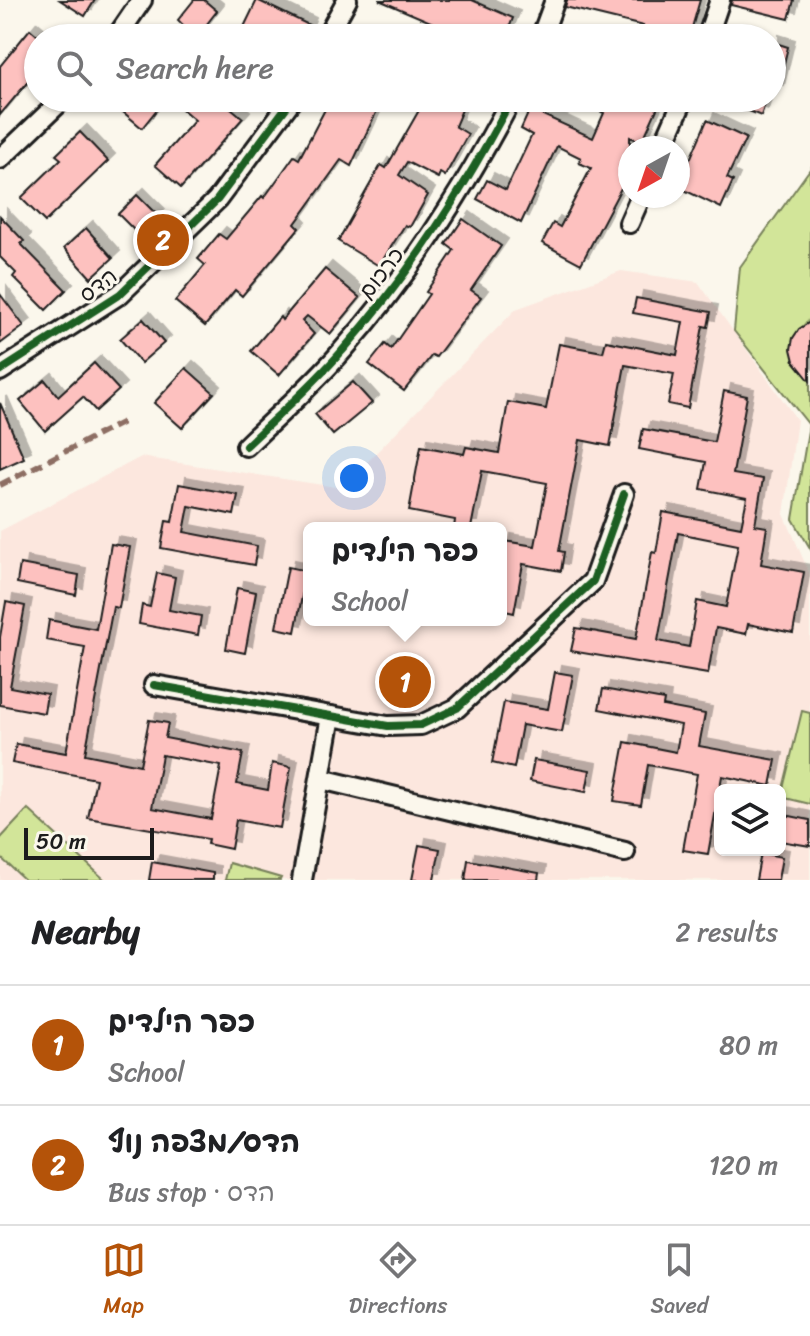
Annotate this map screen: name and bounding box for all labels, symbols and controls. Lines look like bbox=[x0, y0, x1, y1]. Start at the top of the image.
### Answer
search box bbox=[24, 24, 786, 112]
text: Search here bbox=[116, 41, 274, 95]
icon: search bbox=[52, 46, 96, 90]
north arrow bbox=[618, 136, 690, 208]
pin: 2 bbox=[137, 210, 189, 270]
street label: כרכום bbox=[348, 238, 414, 308]
street label: הדס bbox=[70, 257, 126, 313]
your location bbox=[334, 458, 374, 498]
popup bbox=[303, 522, 507, 626]
text: כפר הילדים bbox=[331, 524, 479, 578]
text: School bbox=[331, 578, 408, 624]
pin: 1 bbox=[379, 652, 431, 712]
map controls bbox=[714, 784, 786, 856]
button: layers bbox=[714, 784, 786, 856]
text: 50 m bbox=[36, 822, 86, 861]
scale bar bbox=[24, 824, 154, 860]
text: Nearby bbox=[32, 902, 140, 962]
text: 2 results bbox=[676, 909, 778, 955]
text: כפר הילדים bbox=[108, 995, 255, 1049]
text: 1 bbox=[52, 1022, 64, 1068]
text: 80 m bbox=[719, 1022, 778, 1068]
text: School bbox=[108, 1049, 185, 1095]
text: הדס/מצפה נוף bbox=[108, 1115, 300, 1169]
text: 2 bbox=[50, 1142, 66, 1188]
text: 120 m bbox=[709, 1142, 778, 1188]
text: Bus stop · הדס bbox=[108, 1169, 275, 1215]
tab: Map bbox=[102, 1238, 146, 1325]
tab: Directions bbox=[349, 1238, 447, 1325]
tab: Saved bbox=[650, 1238, 708, 1325]

